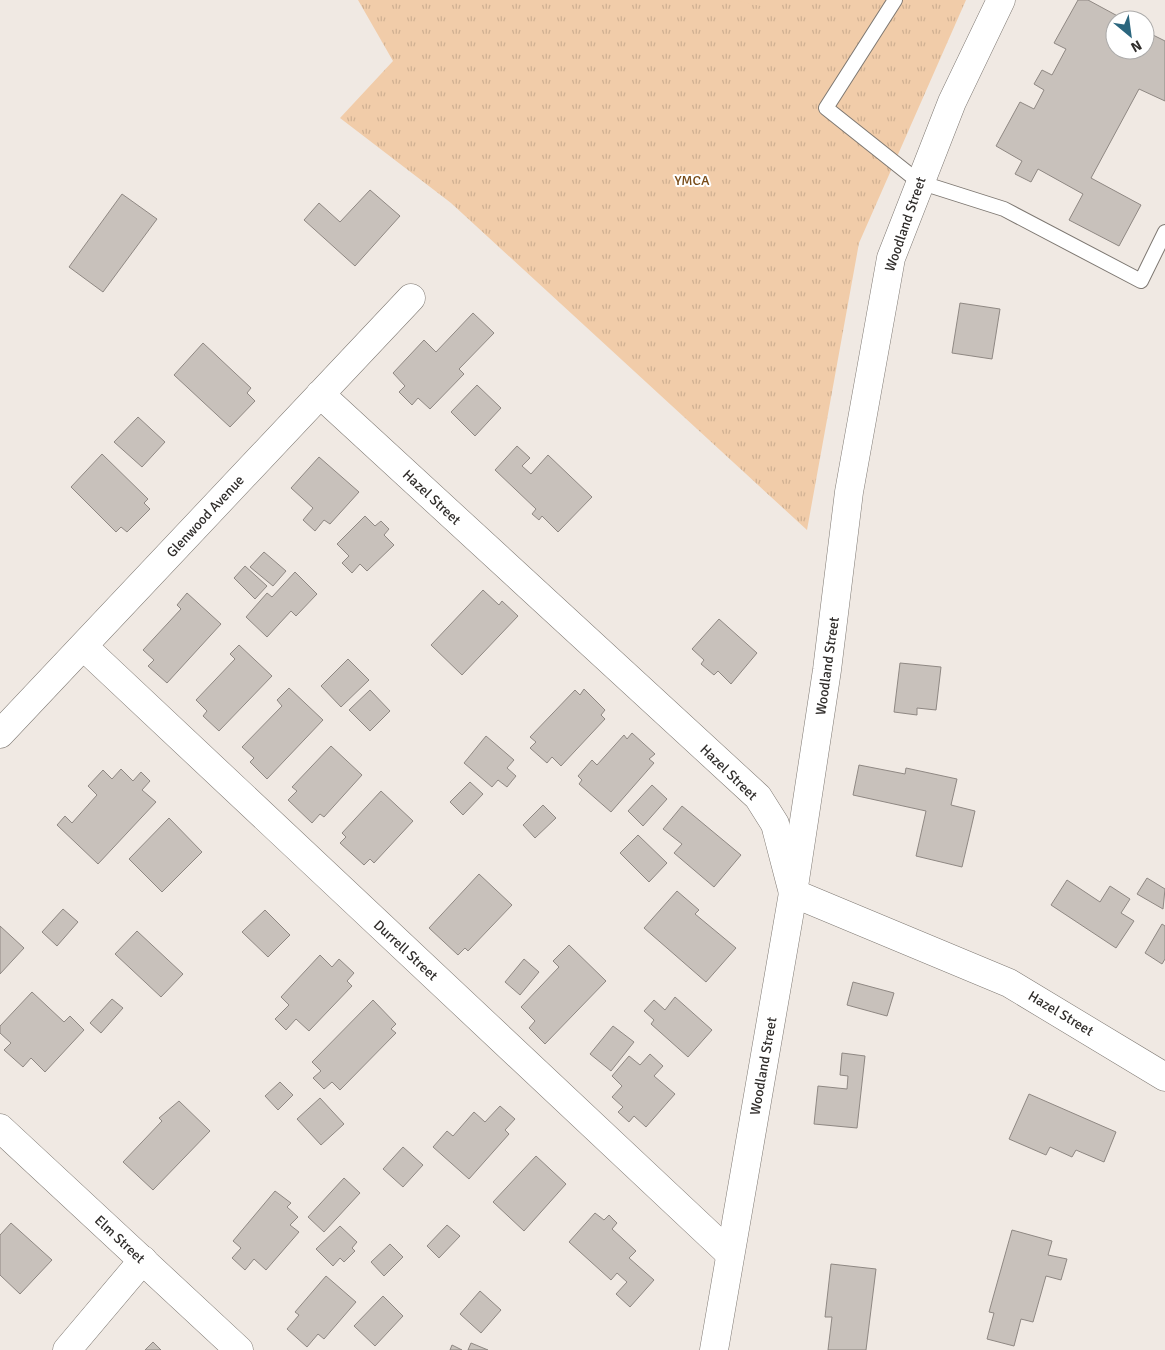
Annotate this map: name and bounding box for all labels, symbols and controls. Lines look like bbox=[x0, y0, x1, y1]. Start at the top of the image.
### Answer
north arrow bbox=[1105, 10, 1155, 60]
text: N bbox=[1128, 36, 1144, 56]
park label: YMCA bbox=[675, 172, 710, 189]
street label: Woodland Street bbox=[881, 174, 930, 274]
street label: Hazel Street bbox=[399, 466, 464, 529]
street label: Glenwood Avenue bbox=[163, 472, 248, 561]
street label: Woodland Street bbox=[812, 616, 843, 716]
street label: Hazel Street bbox=[696, 741, 761, 804]
street label: Durrell Street bbox=[370, 916, 441, 984]
street label: Hazel Street bbox=[1025, 987, 1097, 1040]
street label: Woodland Street bbox=[747, 1016, 780, 1116]
street label: Elm Street bbox=[91, 1212, 148, 1267]

